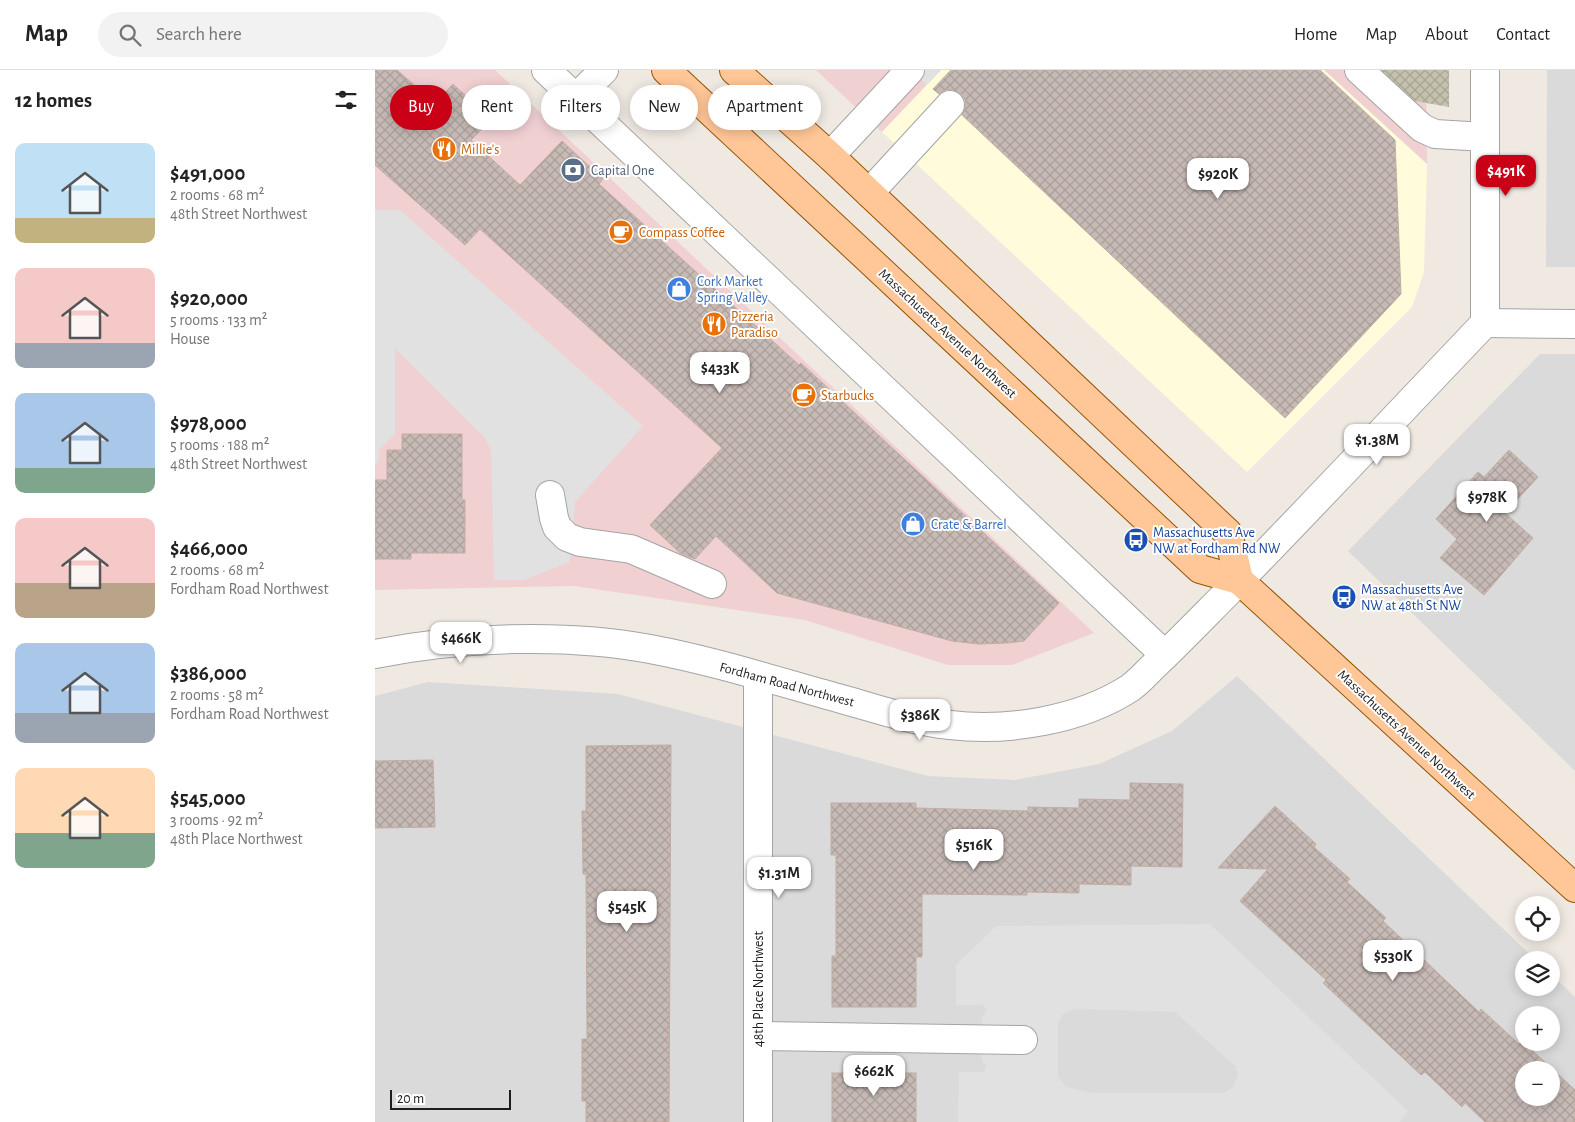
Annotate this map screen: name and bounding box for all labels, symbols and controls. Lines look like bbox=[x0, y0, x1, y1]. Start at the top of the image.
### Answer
search box bbox=[98, 12, 448, 57]
icon: search bbox=[116, 21, 144, 49]
text: Map bbox=[25, 22, 68, 46]
text: Search here bbox=[156, 25, 242, 44]
text: Home bbox=[1294, 26, 1337, 44]
text: Map bbox=[1365, 26, 1397, 44]
text: About bbox=[1425, 26, 1468, 44]
text: Contact bbox=[1496, 26, 1550, 44]
chip: Buy bbox=[390, 85, 452, 130]
chip: Rent bbox=[462, 85, 531, 130]
chip: Filters bbox=[541, 85, 620, 130]
chip: New bbox=[630, 85, 698, 130]
chip: Apartment bbox=[708, 85, 821, 130]
icon: filters bbox=[332, 86, 360, 114]
text: 12 homes bbox=[15, 90, 92, 111]
restaurant icon: Millie’s bbox=[431, 136, 457, 162]
place label: Millie’s bbox=[461, 143, 499, 157]
pin: $491K bbox=[1471, 154, 1541, 197]
bank icon: Capital One bbox=[560, 157, 586, 183]
pin: $920K bbox=[1183, 158, 1253, 200]
icon: home bbox=[55, 163, 115, 223]
text: $491,000 bbox=[170, 163, 245, 184]
text: $491K bbox=[1487, 163, 1525, 179]
place label: Capital One bbox=[591, 164, 655, 178]
text: $920K bbox=[1198, 166, 1238, 182]
text: 2 rooms · 68 m² bbox=[170, 187, 264, 203]
text: 48th Street Northwest bbox=[170, 206, 307, 222]
cafe icon: Compass Coffee bbox=[608, 219, 634, 245]
place label: Compass Coffee bbox=[639, 226, 725, 240]
street label: Massachusetts Avenue Northwest bbox=[876, 266, 1019, 401]
place label: Cork Market Spring Valley bbox=[697, 275, 768, 305]
shop icon: Cork Market Spring Valley bbox=[666, 276, 692, 302]
icon: home bbox=[55, 288, 115, 348]
text: $920,000 bbox=[170, 288, 248, 309]
place label: Pizzeria Paradiso bbox=[731, 310, 778, 340]
restaurant icon: Pizzeria Paradiso bbox=[701, 311, 727, 337]
text: 5 rooms · 133 m² bbox=[170, 312, 267, 328]
text: House bbox=[170, 331, 210, 347]
pin: $433K bbox=[685, 352, 755, 394]
text: $433K bbox=[701, 360, 739, 376]
cafe icon: Starbucks bbox=[791, 382, 817, 408]
place label: Starbucks bbox=[821, 389, 874, 403]
icon: home bbox=[55, 413, 115, 473]
text: $978,000 bbox=[170, 413, 247, 434]
pin: $1.38M bbox=[1336, 424, 1418, 466]
text: $1.38M bbox=[1355, 432, 1399, 448]
text: 5 rooms · 188 m² bbox=[170, 437, 269, 453]
text: 48th Street Northwest bbox=[170, 456, 307, 472]
pin: $978K bbox=[1452, 480, 1522, 523]
text: $978K bbox=[1467, 489, 1507, 505]
shop icon: Crate & Barrel bbox=[900, 511, 926, 537]
place label: Crate & Barrel bbox=[931, 518, 1007, 532]
place label: Massachusetts Ave NW at Fordham Rd NW bbox=[1153, 526, 1281, 556]
bus stop icon: Massachusetts Ave NW at Fordham Rd NW bbox=[1123, 527, 1149, 553]
icon: home bbox=[55, 538, 115, 598]
text: $466,000 bbox=[170, 538, 248, 559]
text: 2 rooms · 68 m² bbox=[170, 562, 264, 578]
text: Fordham Road Northwest bbox=[170, 581, 329, 597]
place label: Massachusetts Ave NW at 48th St NW bbox=[1361, 583, 1463, 613]
bus stop icon: Massachusetts Ave NW at 48th St NW bbox=[1331, 584, 1357, 610]
pin: $466K bbox=[426, 622, 496, 664]
text: $466K bbox=[441, 630, 481, 646]
street label: Fordham Road Northwest bbox=[718, 660, 856, 710]
icon: home bbox=[55, 663, 115, 723]
text: $386,000 bbox=[170, 663, 247, 684]
street label: Massachusetts Avenue Northwest bbox=[1335, 667, 1478, 802]
text: 2 rooms · 58 m² bbox=[170, 687, 264, 703]
pin: $386K bbox=[885, 698, 955, 741]
text: Fordham Road Northwest bbox=[170, 706, 329, 722]
text: $386K bbox=[900, 707, 940, 723]
icon: home bbox=[55, 788, 115, 848]
text: $545,000 bbox=[170, 788, 246, 809]
text: 3 rooms · 92 m² bbox=[170, 812, 263, 828]
pin: $516K bbox=[939, 828, 1009, 871]
text: 48th Place Northwest bbox=[170, 831, 303, 847]
text: $516K bbox=[956, 837, 992, 853]
pin: $1.31M bbox=[738, 856, 820, 899]
text: $1.31M bbox=[758, 865, 800, 881]
pin: $545K bbox=[592, 890, 662, 933]
map controls bbox=[1515, 896, 1560, 1106]
button: locate bbox=[1515, 896, 1560, 941]
text: $545K bbox=[608, 899, 646, 915]
street label: 48th Place Northwest bbox=[752, 930, 766, 1047]
pin: $530K bbox=[1358, 940, 1428, 982]
text: $530K bbox=[1374, 948, 1412, 964]
button: layers bbox=[1515, 951, 1560, 996]
button: + bbox=[1515, 1006, 1560, 1051]
pin: $662K bbox=[839, 1054, 909, 1097]
button: − bbox=[1515, 1061, 1560, 1106]
text: $662K bbox=[854, 1063, 894, 1079]
scale bar bbox=[390, 1087, 511, 1110]
text: 20 m bbox=[397, 1092, 424, 1106]

